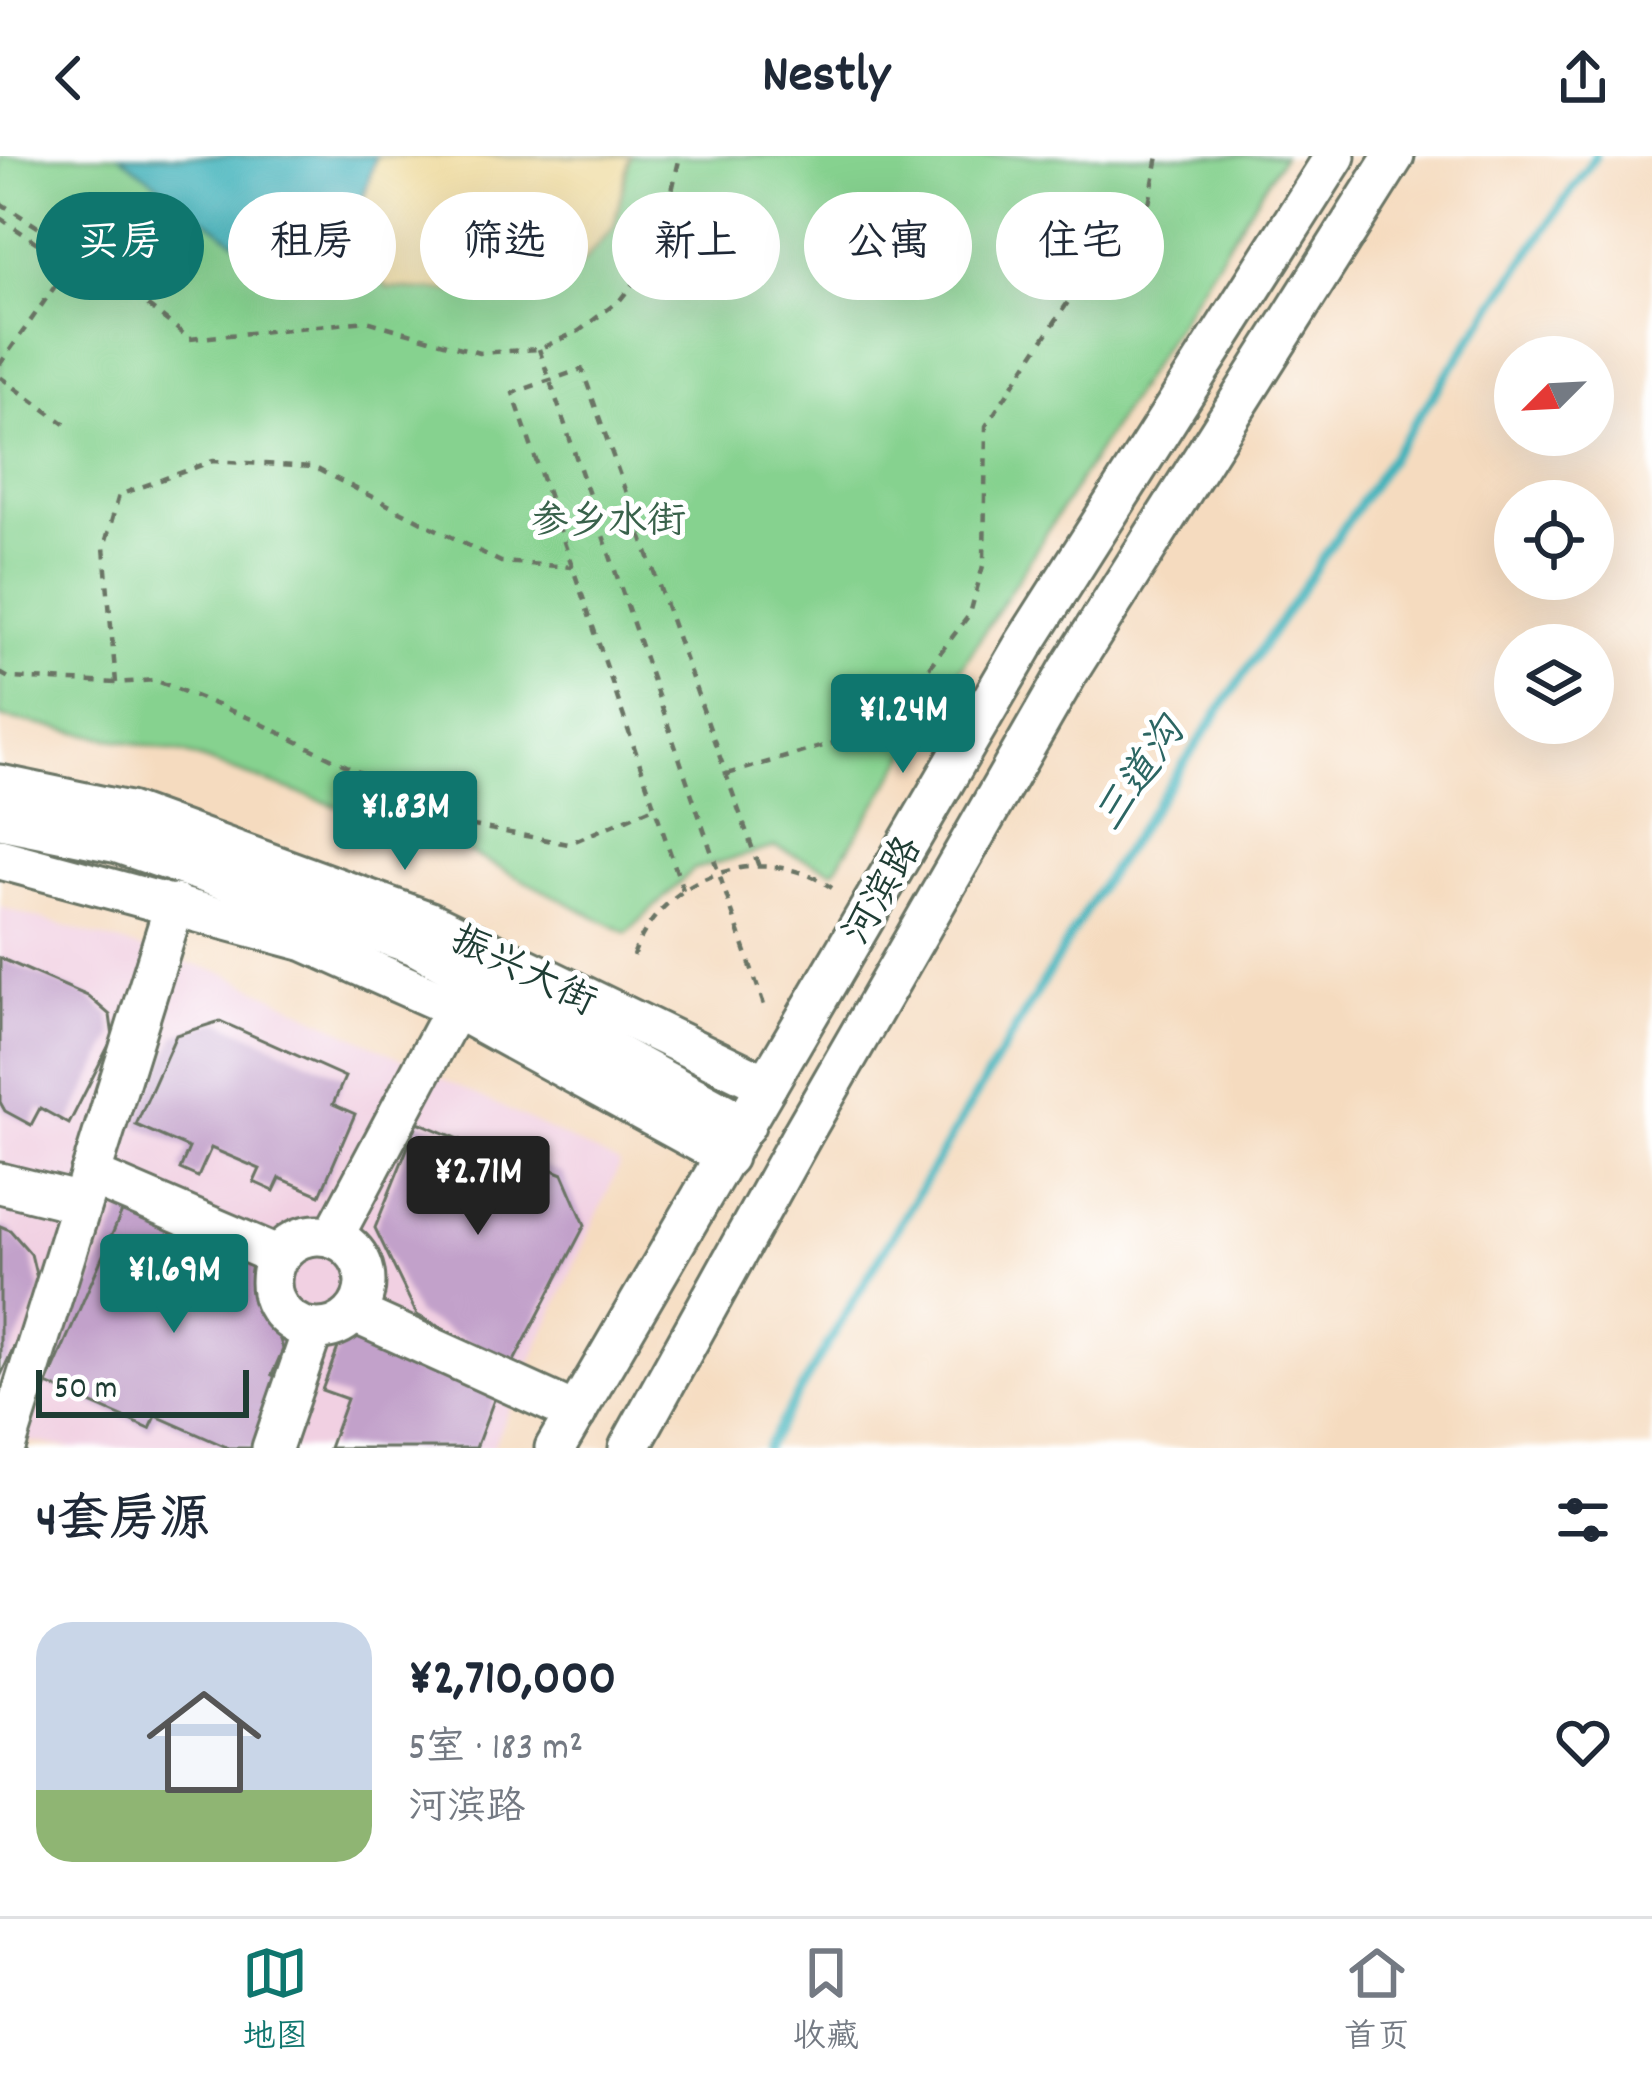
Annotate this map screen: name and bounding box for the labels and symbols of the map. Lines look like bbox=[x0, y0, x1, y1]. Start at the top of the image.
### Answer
north arrow bbox=[1494, 336, 1614, 456]
park label: 参乡水街 bbox=[530, 497, 686, 552]
pin: ¥1.24M bbox=[805, 674, 1001, 776]
water label: 三道沟 bbox=[1083, 705, 1205, 846]
pin: ¥1.83M bbox=[307, 771, 503, 873]
street label: 河滨路 bbox=[833, 828, 939, 957]
street label: 振兴大街 bbox=[440, 915, 604, 1033]
pin: ¥2.71M bbox=[380, 1136, 576, 1238]
pin: ¥1.69M bbox=[76, 1234, 272, 1336]
scale bar bbox=[36, 1364, 249, 1417]

